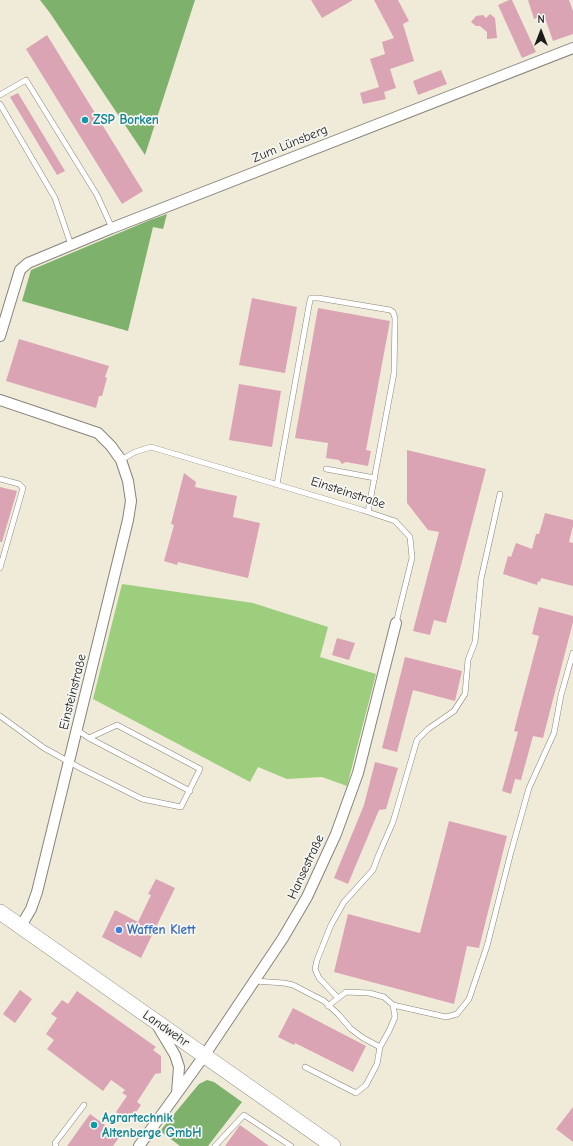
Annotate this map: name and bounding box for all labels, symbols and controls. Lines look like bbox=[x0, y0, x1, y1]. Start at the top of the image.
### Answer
north arrow bbox=[521, 12, 561, 52]
text: N bbox=[537, 13, 545, 26]
place label: ZSP Borken bbox=[93, 112, 159, 128]
marker: ZSP Borken bbox=[80, 115, 90, 125]
street label: Zum Lünsberg bbox=[250, 122, 330, 166]
street label: Einsteinstraße bbox=[309, 474, 387, 512]
street label: Einsteinstraße bbox=[56, 653, 90, 731]
street label: Hansestraße bbox=[284, 832, 328, 902]
place label: Waffen Klett bbox=[127, 922, 195, 938]
marker: Waffen Klett bbox=[114, 925, 124, 935]
street label: Landwehr bbox=[140, 1007, 192, 1051]
place label: Agrartechnik Altenberge GmbH bbox=[102, 1110, 201, 1141]
marker: Agrartechnik Altenberge GmbH bbox=[89, 1120, 99, 1130]

